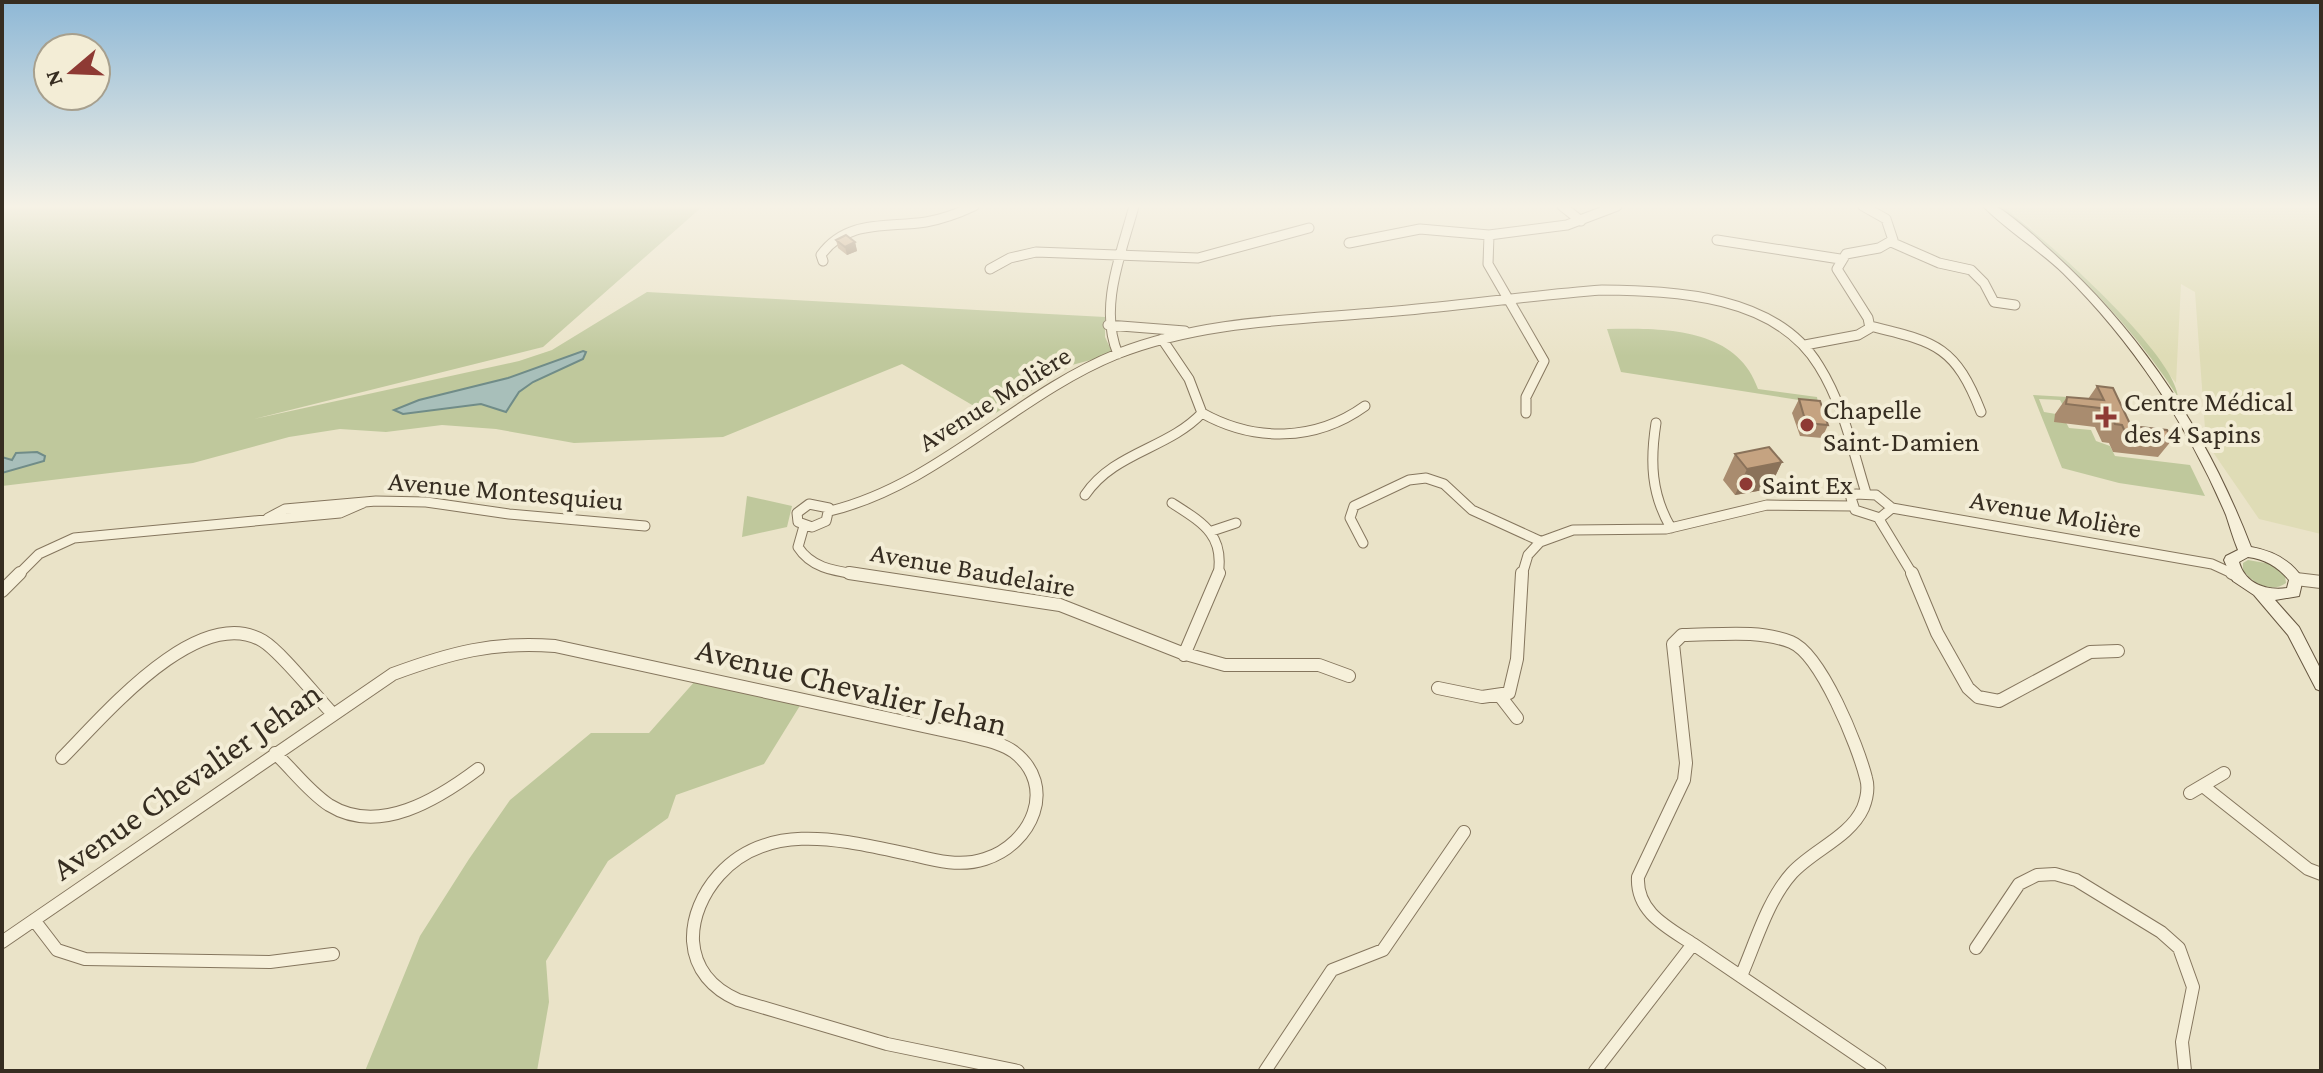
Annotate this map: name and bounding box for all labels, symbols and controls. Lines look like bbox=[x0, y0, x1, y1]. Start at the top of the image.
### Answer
north arrow bbox=[32, 32, 112, 112]
text: N bbox=[39, 67, 68, 90]
street label: Avenue Molière bbox=[912, 339, 1076, 458]
place label: Centre Médical des 4 Sapins bbox=[2124, 386, 2293, 449]
place label: Chapelle Saint-Damien bbox=[1823, 394, 1980, 457]
marker: Centre Médical des 4 Sapins bbox=[2095, 406, 2117, 428]
marker: Chapelle Saint-Damien bbox=[1798, 416, 1816, 434]
street label: Avenue Montesquieu bbox=[387, 465, 625, 516]
place label: Saint Ex bbox=[1762, 469, 1853, 500]
marker: Saint Ex bbox=[1737, 475, 1755, 493]
street label: Avenue Molière bbox=[1968, 483, 2144, 544]
street label: Avenue Baudelaire bbox=[868, 536, 1078, 603]
street label: Avenue Chevalier Jehan bbox=[692, 630, 1011, 743]
street label: Avenue Chevalier Jehan bbox=[45, 674, 328, 887]

